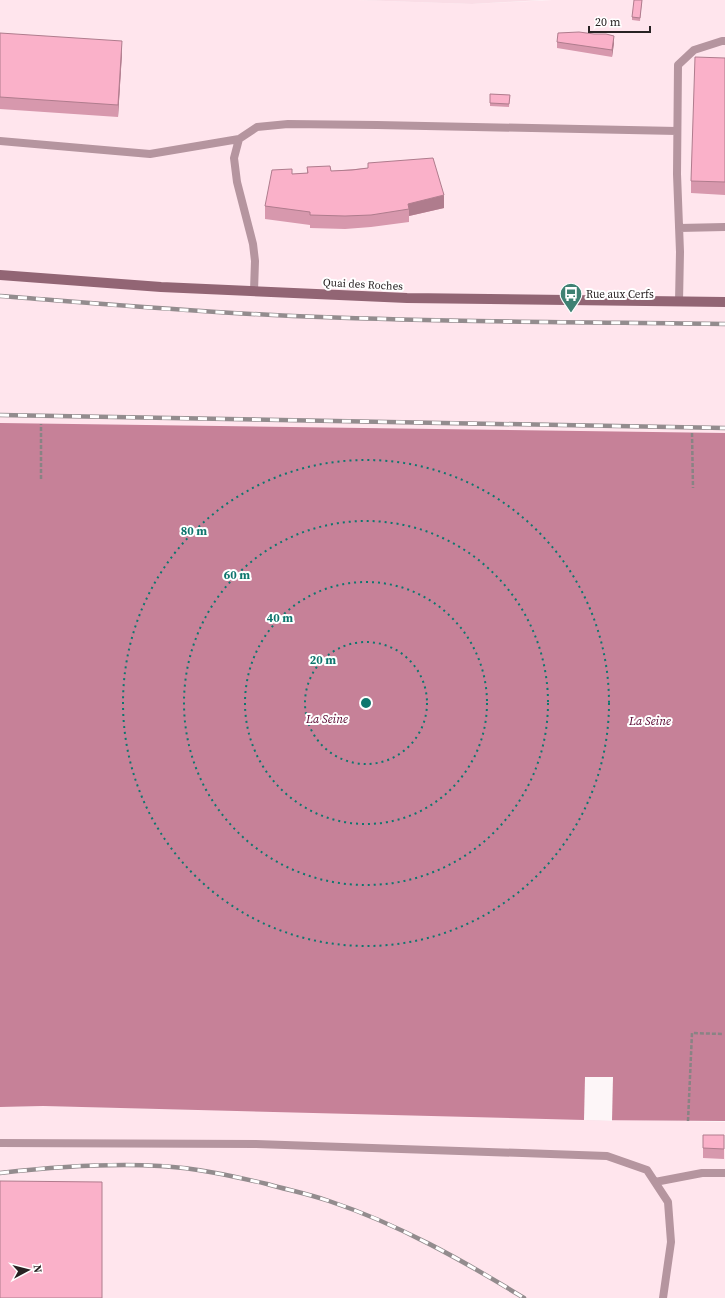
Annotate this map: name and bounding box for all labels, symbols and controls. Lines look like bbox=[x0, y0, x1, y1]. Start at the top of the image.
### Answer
scale bar bbox=[589, 8, 650, 34]
text: 20 m bbox=[595, 14, 621, 30]
street label: Quai des Roches bbox=[323, 275, 404, 294]
bus stop icon: Rue aux Cerfs bbox=[558, 281, 584, 314]
place label: Rue aux Cerfs bbox=[586, 287, 654, 302]
text: 80 m bbox=[181, 523, 207, 539]
text: 60 m bbox=[224, 567, 250, 583]
text: 40 m bbox=[267, 610, 293, 626]
text: 20 m bbox=[310, 652, 336, 668]
centre of rings bbox=[359, 696, 373, 710]
water label: La Seine bbox=[305, 711, 348, 727]
water label: La Seine bbox=[628, 713, 671, 729]
north arrow bbox=[8, 1250, 48, 1290]
text: N bbox=[29, 1264, 45, 1274]

